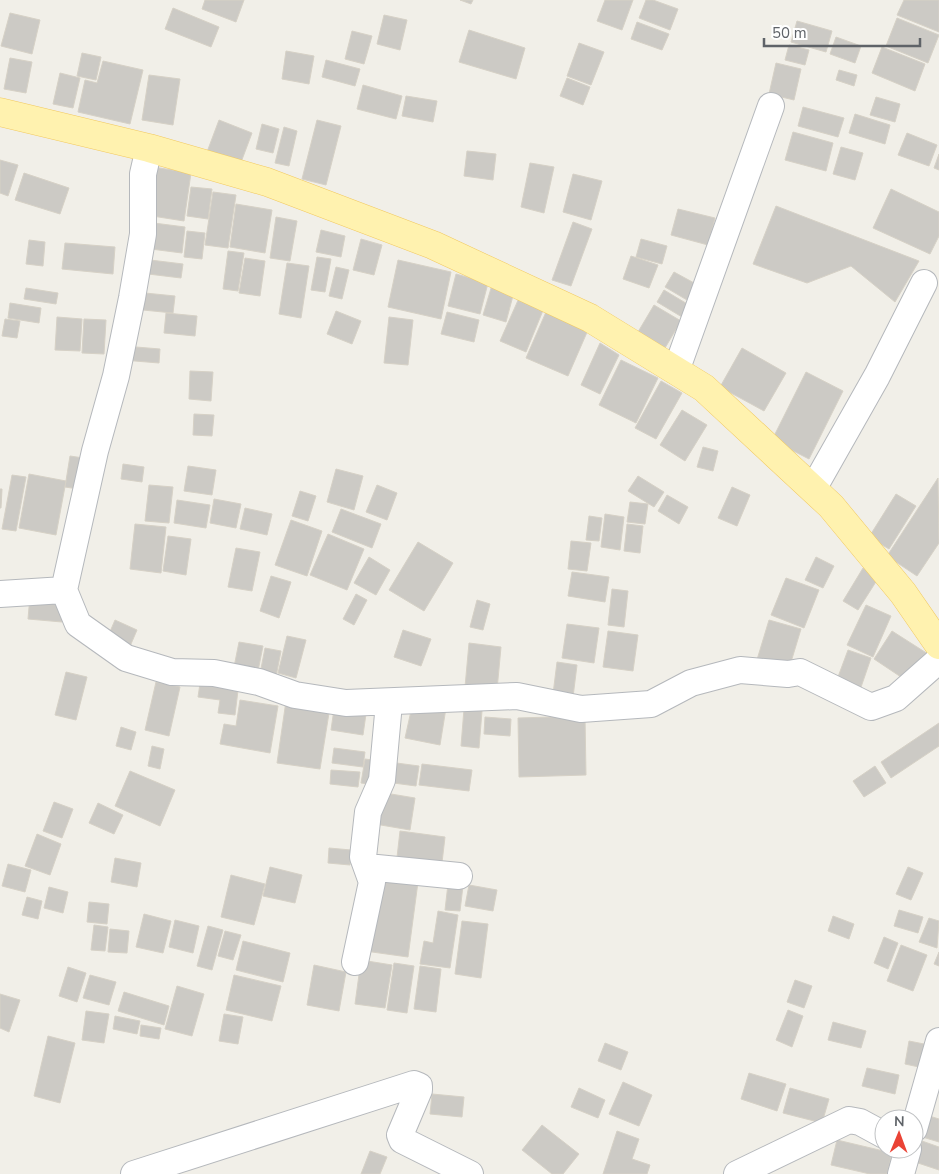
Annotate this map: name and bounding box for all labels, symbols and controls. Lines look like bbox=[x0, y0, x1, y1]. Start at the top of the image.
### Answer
scale bar bbox=[764, 15, 920, 47]
text: 50 m bbox=[772, 23, 807, 43]
north arrow bbox=[874, 1109, 924, 1159]
text: N bbox=[894, 1112, 905, 1131]

